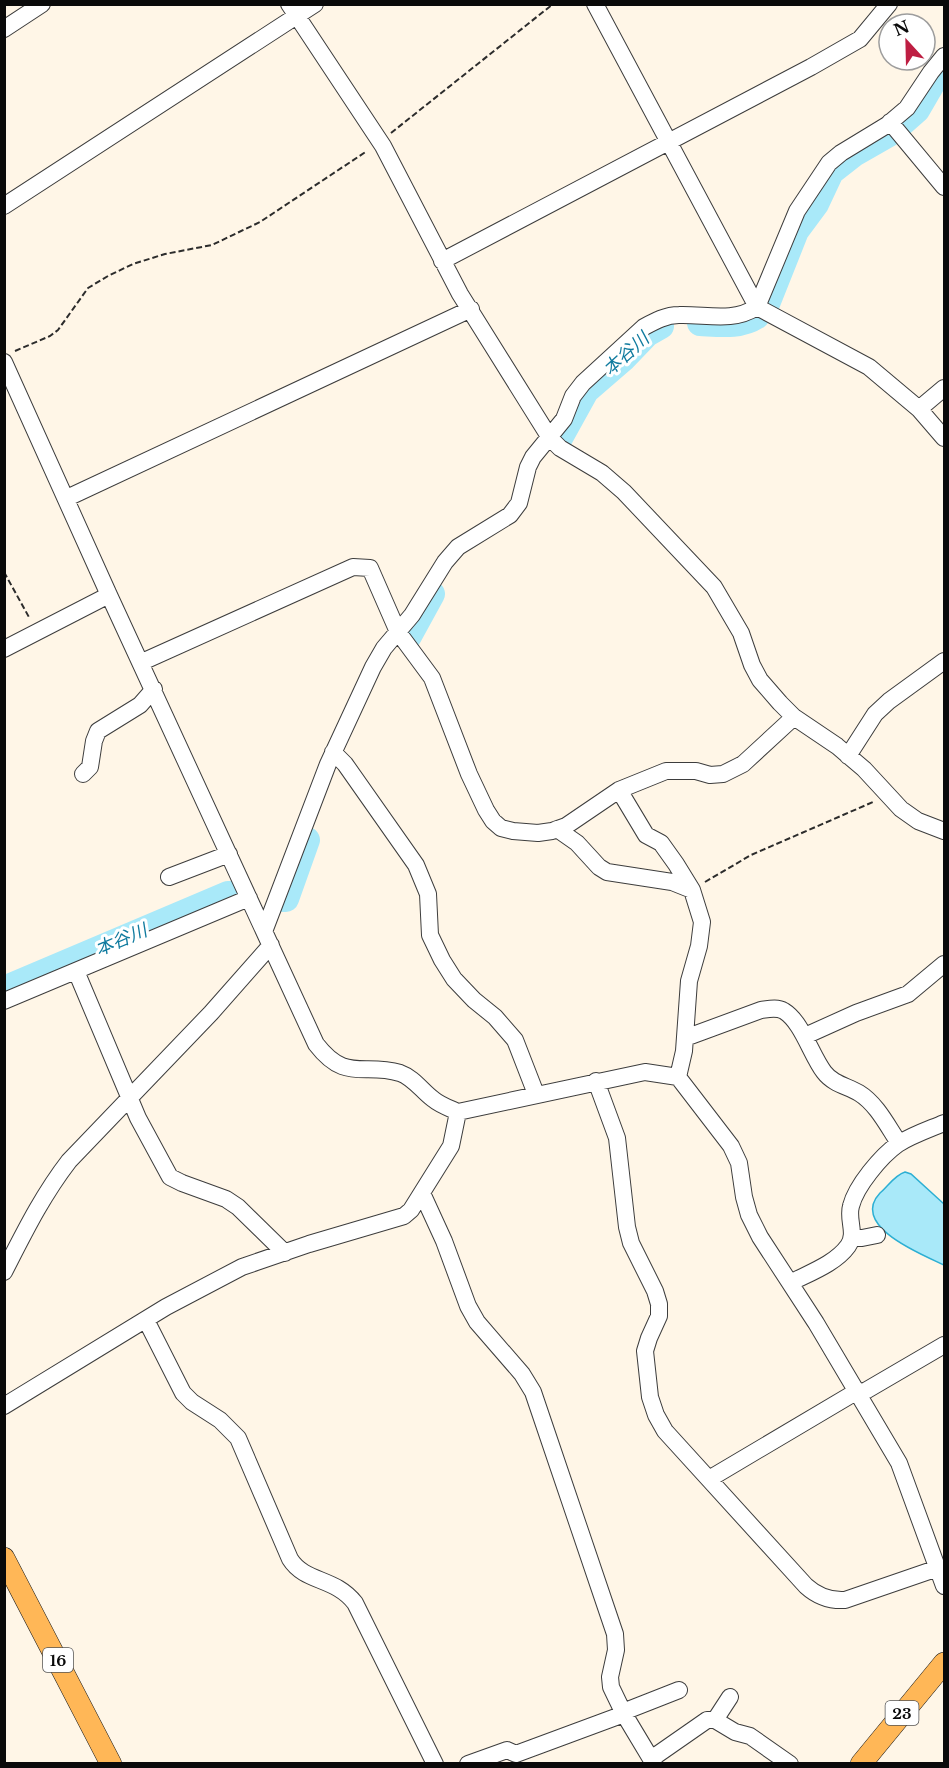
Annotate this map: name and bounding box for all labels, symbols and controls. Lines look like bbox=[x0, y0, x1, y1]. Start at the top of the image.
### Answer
north arrow bbox=[877, 12, 937, 72]
text: N bbox=[891, 16, 912, 40]
water label: 本谷川 bbox=[599, 326, 655, 380]
water label: 本谷川 bbox=[92, 919, 152, 961]
road number: 16 bbox=[43, 1648, 73, 1672]
road number: 23 bbox=[886, 1701, 918, 1725]

